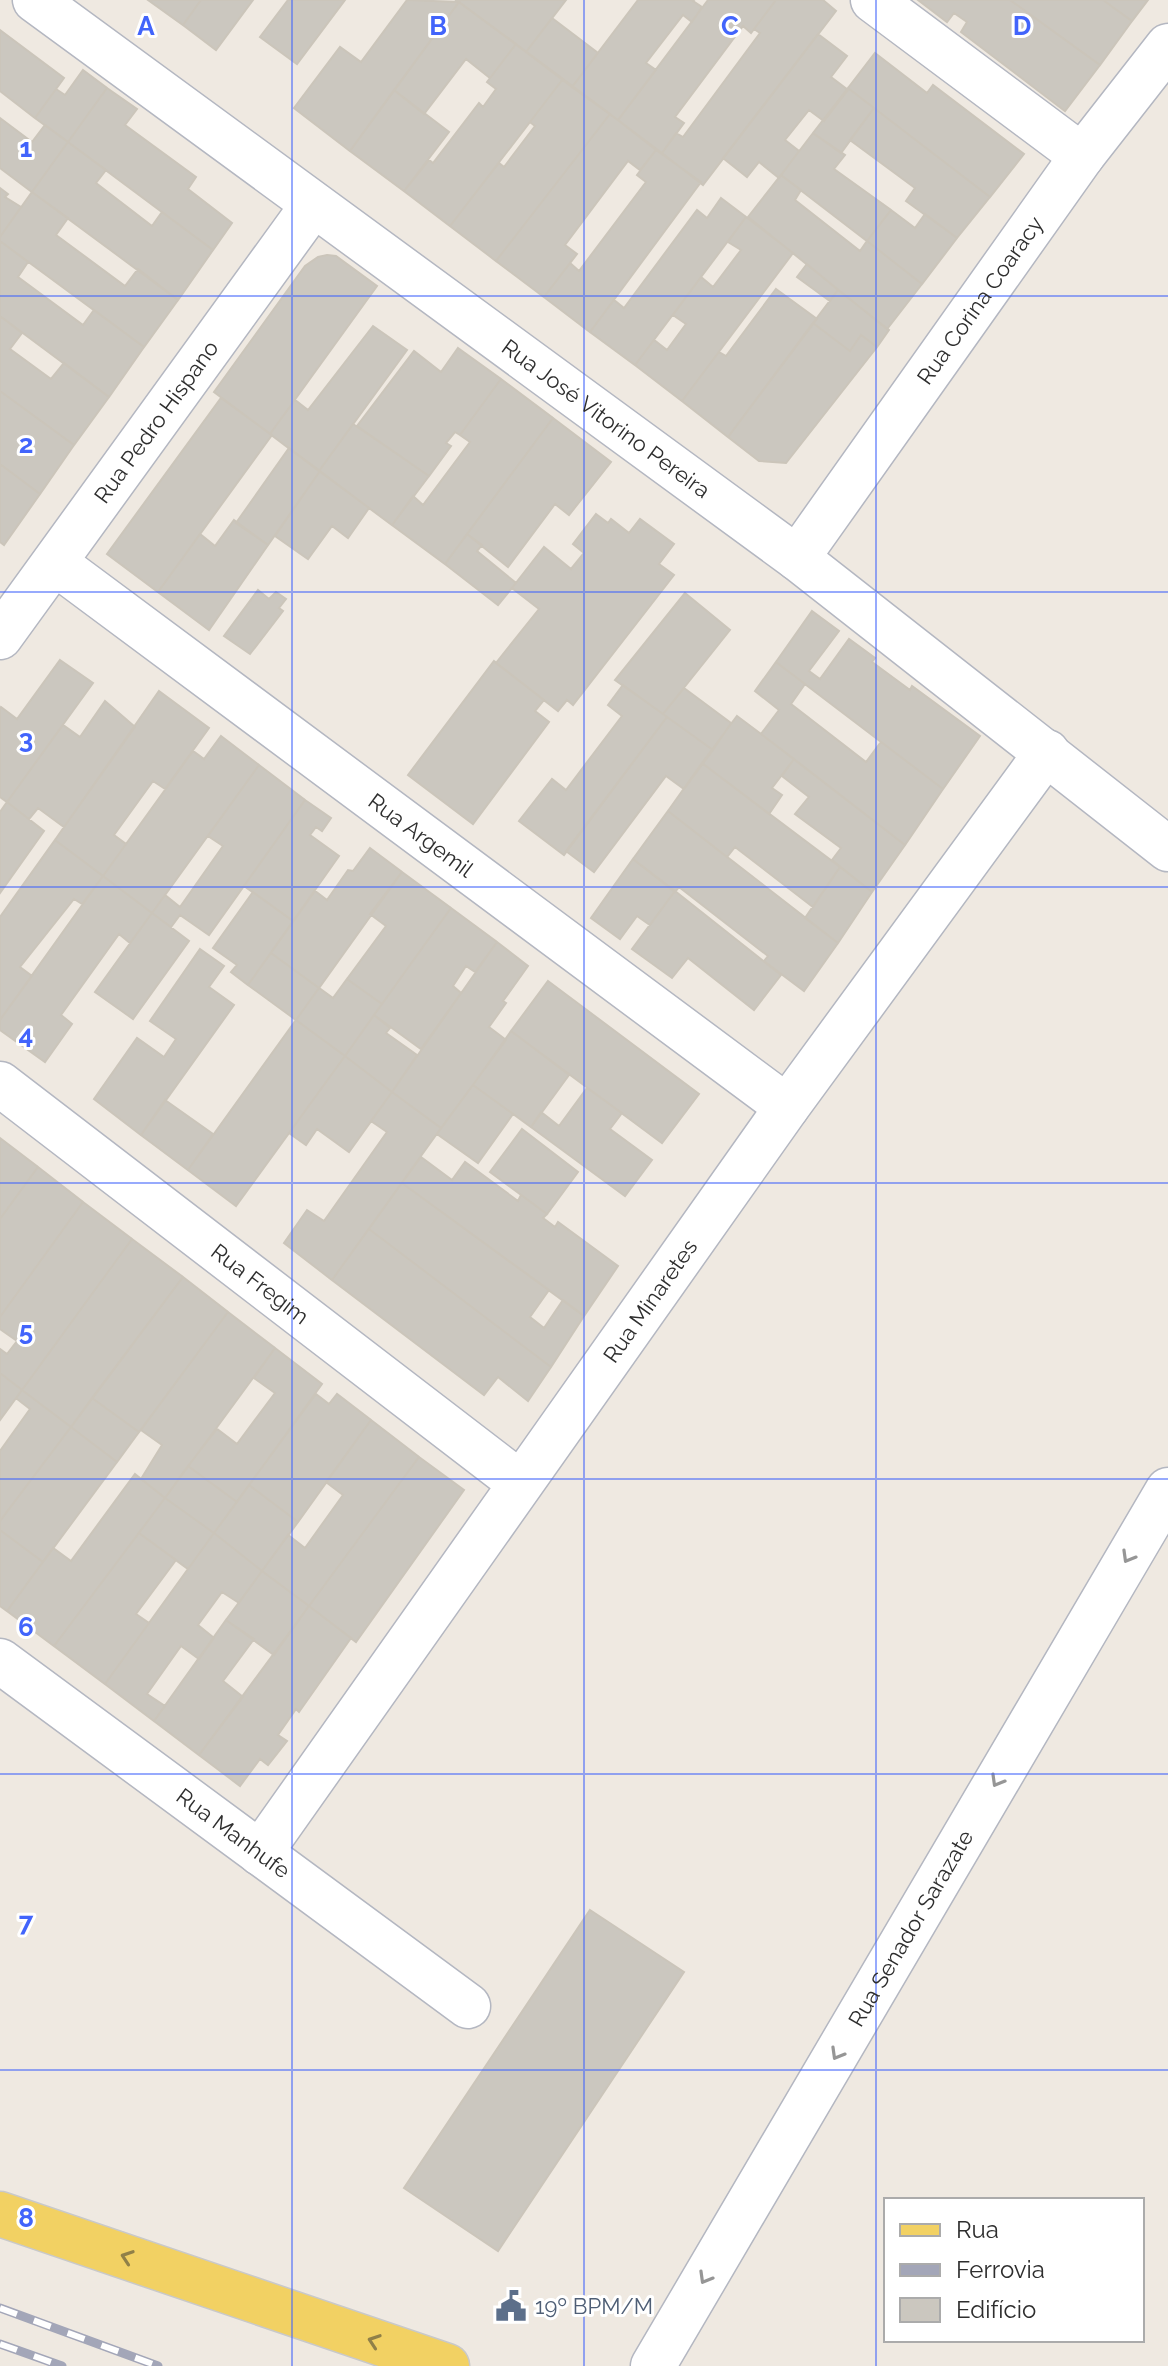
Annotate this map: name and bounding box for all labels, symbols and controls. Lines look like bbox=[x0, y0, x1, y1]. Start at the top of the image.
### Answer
text: A bbox=[137, 11, 155, 41]
text: B bbox=[429, 11, 447, 41]
text: C bbox=[721, 11, 739, 41]
text: D bbox=[1013, 11, 1031, 41]
text: 1 bbox=[20, 133, 33, 163]
street label: Rua Corina Coaracy bbox=[911, 211, 1048, 389]
street label: Rua José Vitorino Pereira bbox=[497, 334, 715, 503]
street label: Rua Pedro Hispano bbox=[89, 335, 224, 508]
text: 2 bbox=[19, 429, 33, 459]
text: 3 bbox=[19, 724, 33, 754]
street label: Rua Argemil bbox=[363, 788, 479, 882]
text: 4 bbox=[19, 1020, 33, 1050]
street label: Rua Minaretes bbox=[598, 1234, 702, 1367]
street label: Rua Fregim bbox=[206, 1238, 314, 1329]
text: 5 bbox=[19, 1316, 33, 1346]
one-way arrow bbox=[1123, 1548, 1138, 1563]
text: 6 bbox=[18, 1612, 34, 1642]
one-way arrow bbox=[991, 1772, 1007, 1787]
street label: Rua Manhufe bbox=[172, 1783, 295, 1884]
street label: Rua Senador Sarazate bbox=[843, 1825, 978, 2031]
text: 7 bbox=[19, 1907, 34, 1937]
one-way arrow bbox=[831, 2045, 847, 2060]
legend bbox=[884, 2198, 1144, 2342]
text: 8 bbox=[18, 2203, 34, 2233]
text: Rua bbox=[956, 2215, 999, 2244]
one-way arrow bbox=[121, 2251, 135, 2267]
text: Ferrovia bbox=[956, 2255, 1045, 2284]
one-way arrow bbox=[699, 2269, 715, 2284]
public building icon: 19º BPM/M bbox=[494, 2289, 528, 2323]
place label: 19º BPM/M bbox=[535, 2293, 653, 2319]
text: Edifício bbox=[956, 2295, 1036, 2324]
one-way arrow bbox=[367, 2334, 381, 2350]

